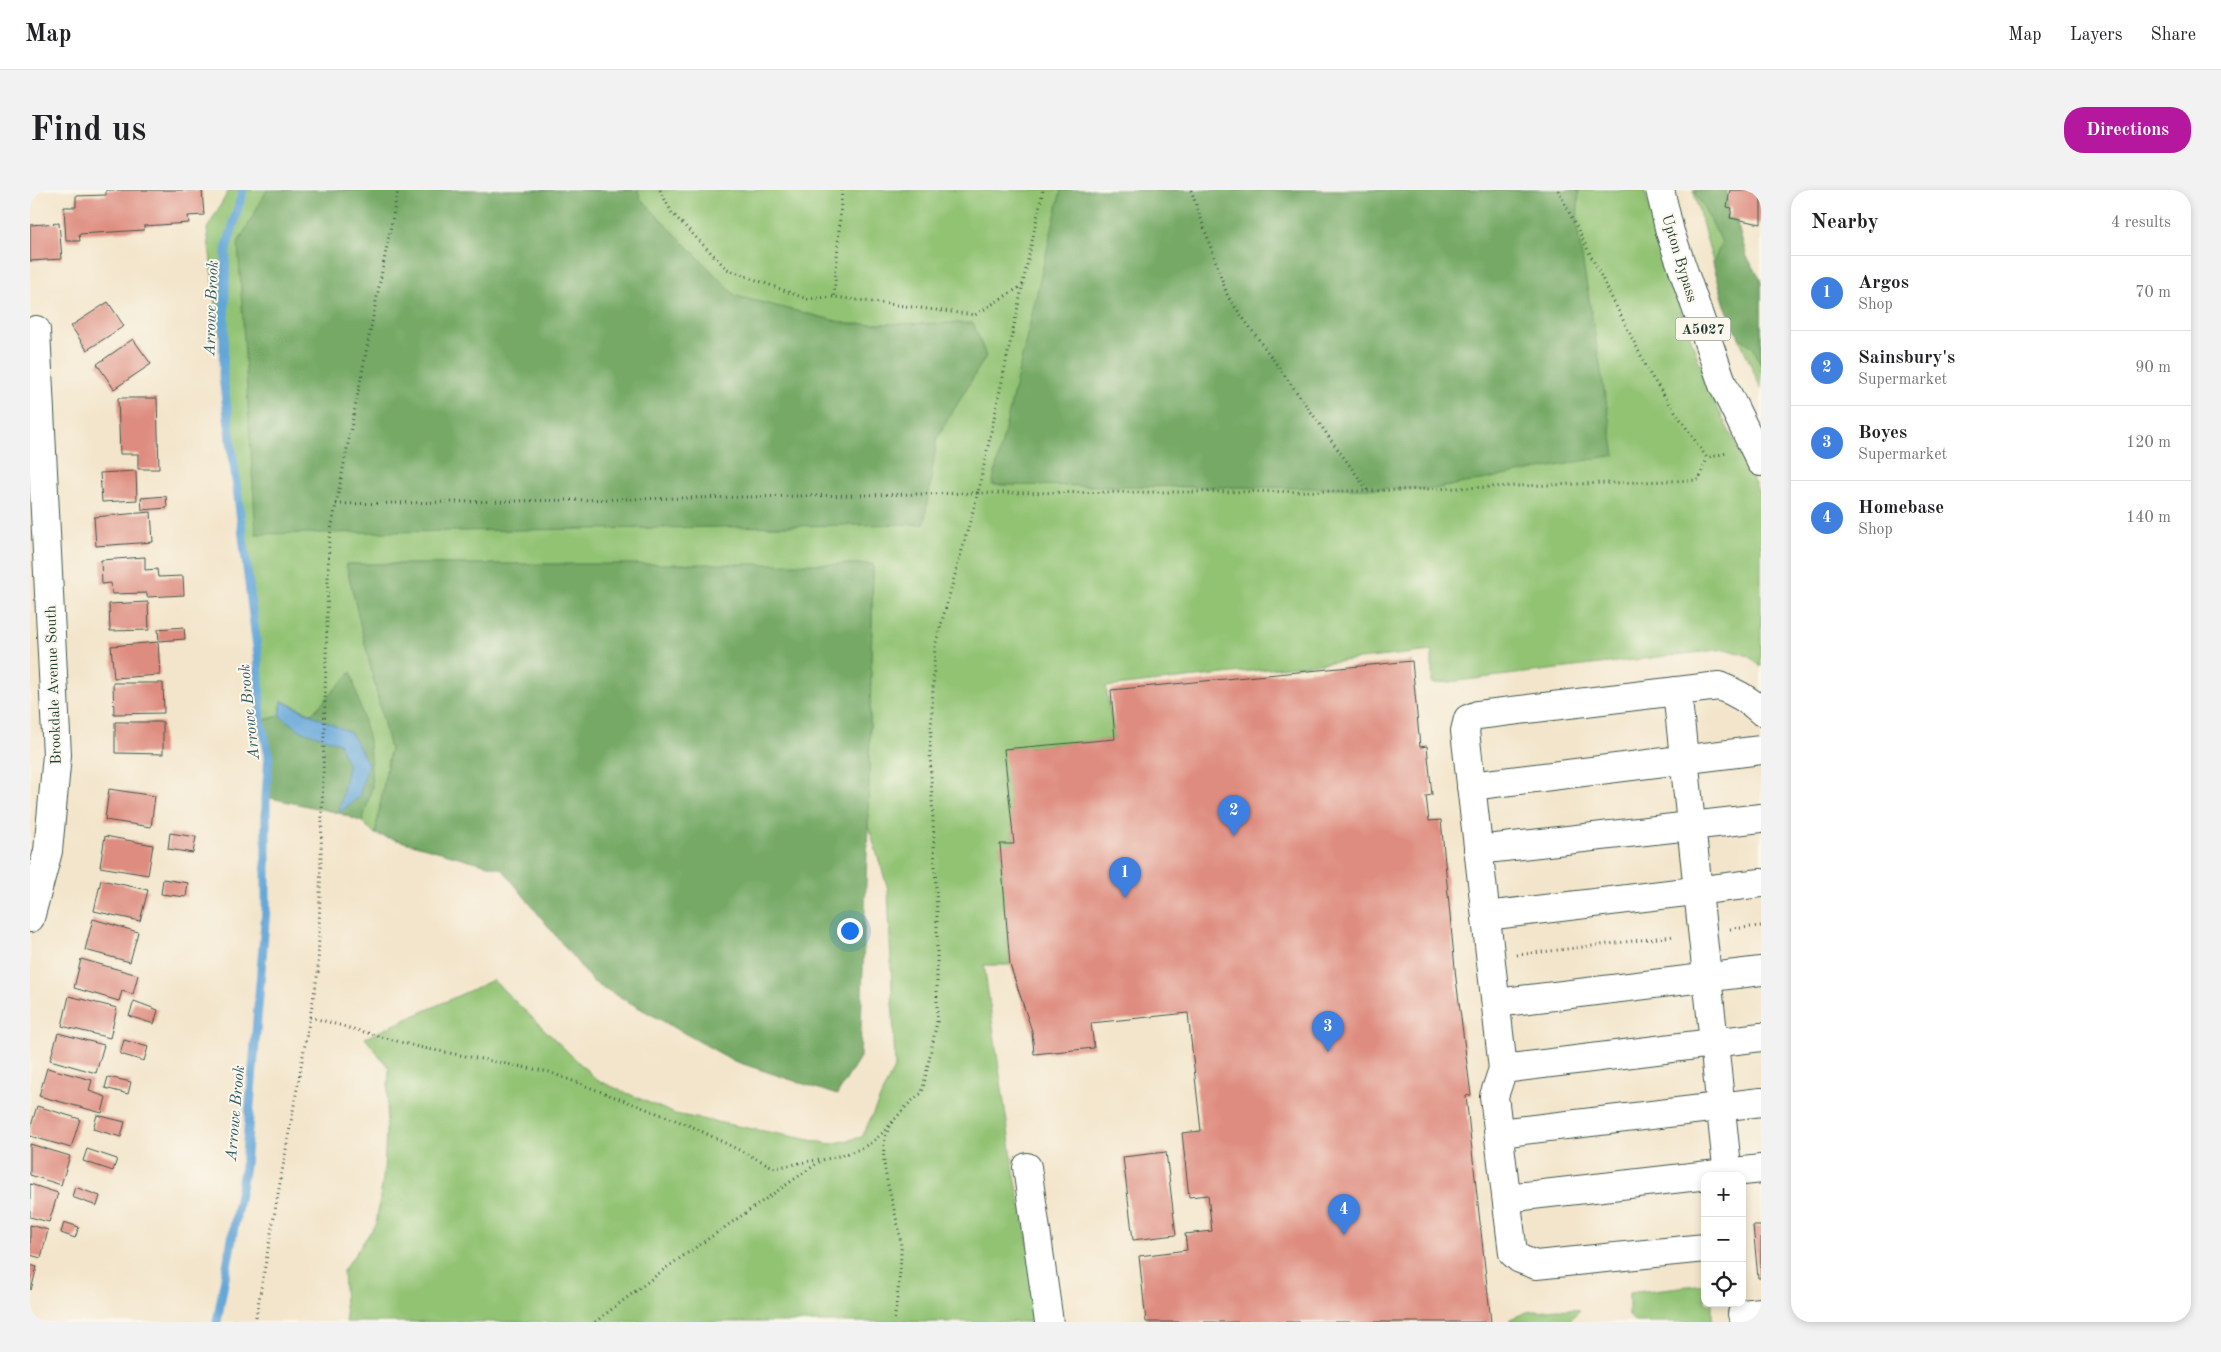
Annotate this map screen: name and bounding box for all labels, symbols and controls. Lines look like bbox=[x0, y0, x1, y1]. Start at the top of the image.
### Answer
text: Map bbox=[25, 23, 72, 47]
text: Map bbox=[2008, 26, 2042, 44]
text: Layers bbox=[2070, 26, 2122, 44]
text: Share bbox=[2150, 26, 2196, 44]
button: Directions bbox=[2064, 107, 2191, 153]
text: Find us bbox=[30, 113, 146, 148]
text: Nearby bbox=[1811, 212, 1879, 233]
street label: Upton Bypass bbox=[1658, 213, 1699, 304]
text: 4 results bbox=[2111, 215, 2171, 231]
water label: Arrowe Brook bbox=[202, 260, 222, 357]
text: Argos bbox=[1858, 274, 1909, 293]
text: 1 bbox=[1822, 285, 1832, 301]
text: 70 m bbox=[2135, 285, 2171, 301]
text: Shop bbox=[1858, 297, 1893, 313]
road number: A5027 bbox=[1676, 318, 1730, 340]
text: Sainsbury's bbox=[1858, 349, 1955, 368]
text: 2 bbox=[1822, 360, 1832, 376]
text: 90 m bbox=[2135, 360, 2171, 376]
text: Supermarket bbox=[1858, 372, 1947, 388]
text: Boyes bbox=[1858, 424, 1907, 443]
text: 3 bbox=[1822, 435, 1832, 451]
text: 120 m bbox=[2126, 435, 2171, 451]
text: Supermarket bbox=[1858, 447, 1947, 463]
text: Homebase bbox=[1858, 499, 1944, 518]
text: 4 bbox=[1822, 510, 1832, 526]
text: 140 m bbox=[2126, 510, 2171, 526]
text: Shop bbox=[1858, 522, 1893, 538]
street label: Brookdale Avenue South bbox=[44, 605, 65, 765]
water label: Arrowe Brook bbox=[237, 663, 263, 761]
pin: 2 bbox=[1218, 795, 1250, 836]
pin: 1 bbox=[1109, 857, 1141, 898]
your location bbox=[837, 918, 863, 944]
pin: 3 bbox=[1312, 1011, 1344, 1052]
water label: Arrowe Brook bbox=[224, 1065, 248, 1163]
map controls bbox=[1701, 1172, 1746, 1307]
button: + bbox=[1701, 1172, 1746, 1217]
pin: 4 bbox=[1328, 1194, 1360, 1235]
button: − bbox=[1701, 1217, 1746, 1262]
button: locate bbox=[1701, 1262, 1746, 1307]

